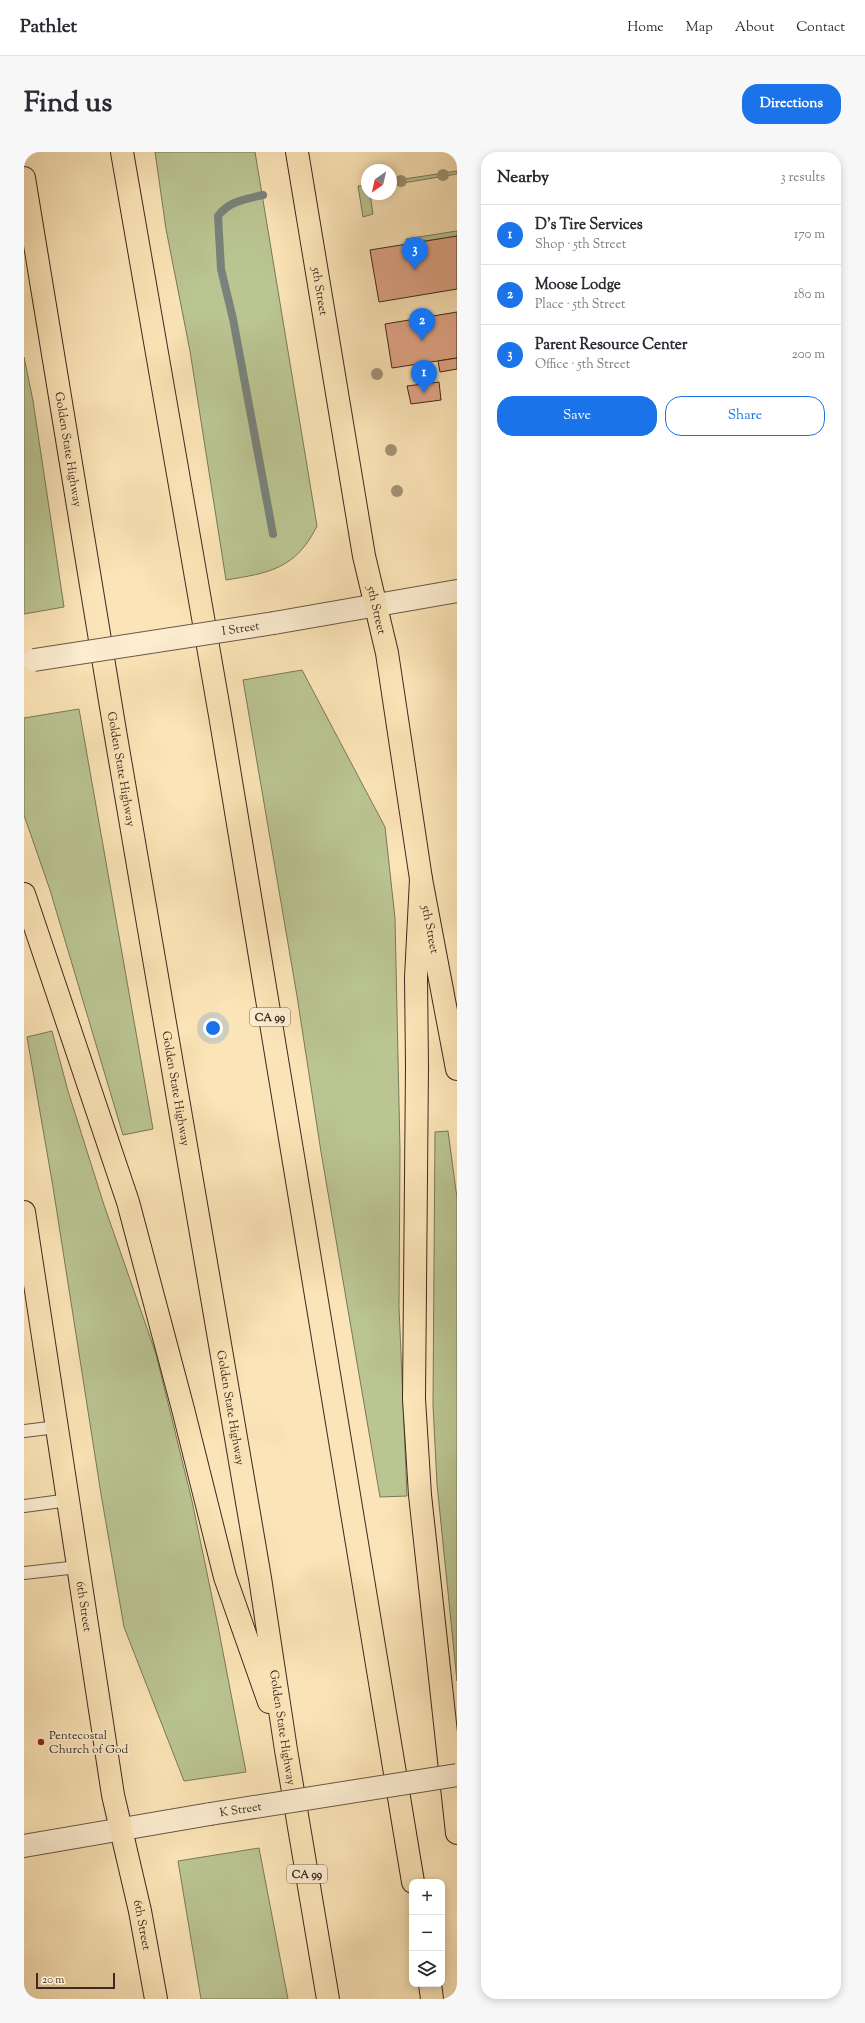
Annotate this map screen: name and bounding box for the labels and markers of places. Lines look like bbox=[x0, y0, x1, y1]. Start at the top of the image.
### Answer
pin: 3 bbox=[402, 237, 428, 270]
pin: 2 bbox=[409, 308, 435, 341]
pin: 1 bbox=[411, 360, 437, 393]
place label: Pentecostal Church of God bbox=[49, 1727, 129, 1759]
marker: Pentecostal Church of God bbox=[36, 1737, 46, 1747]

